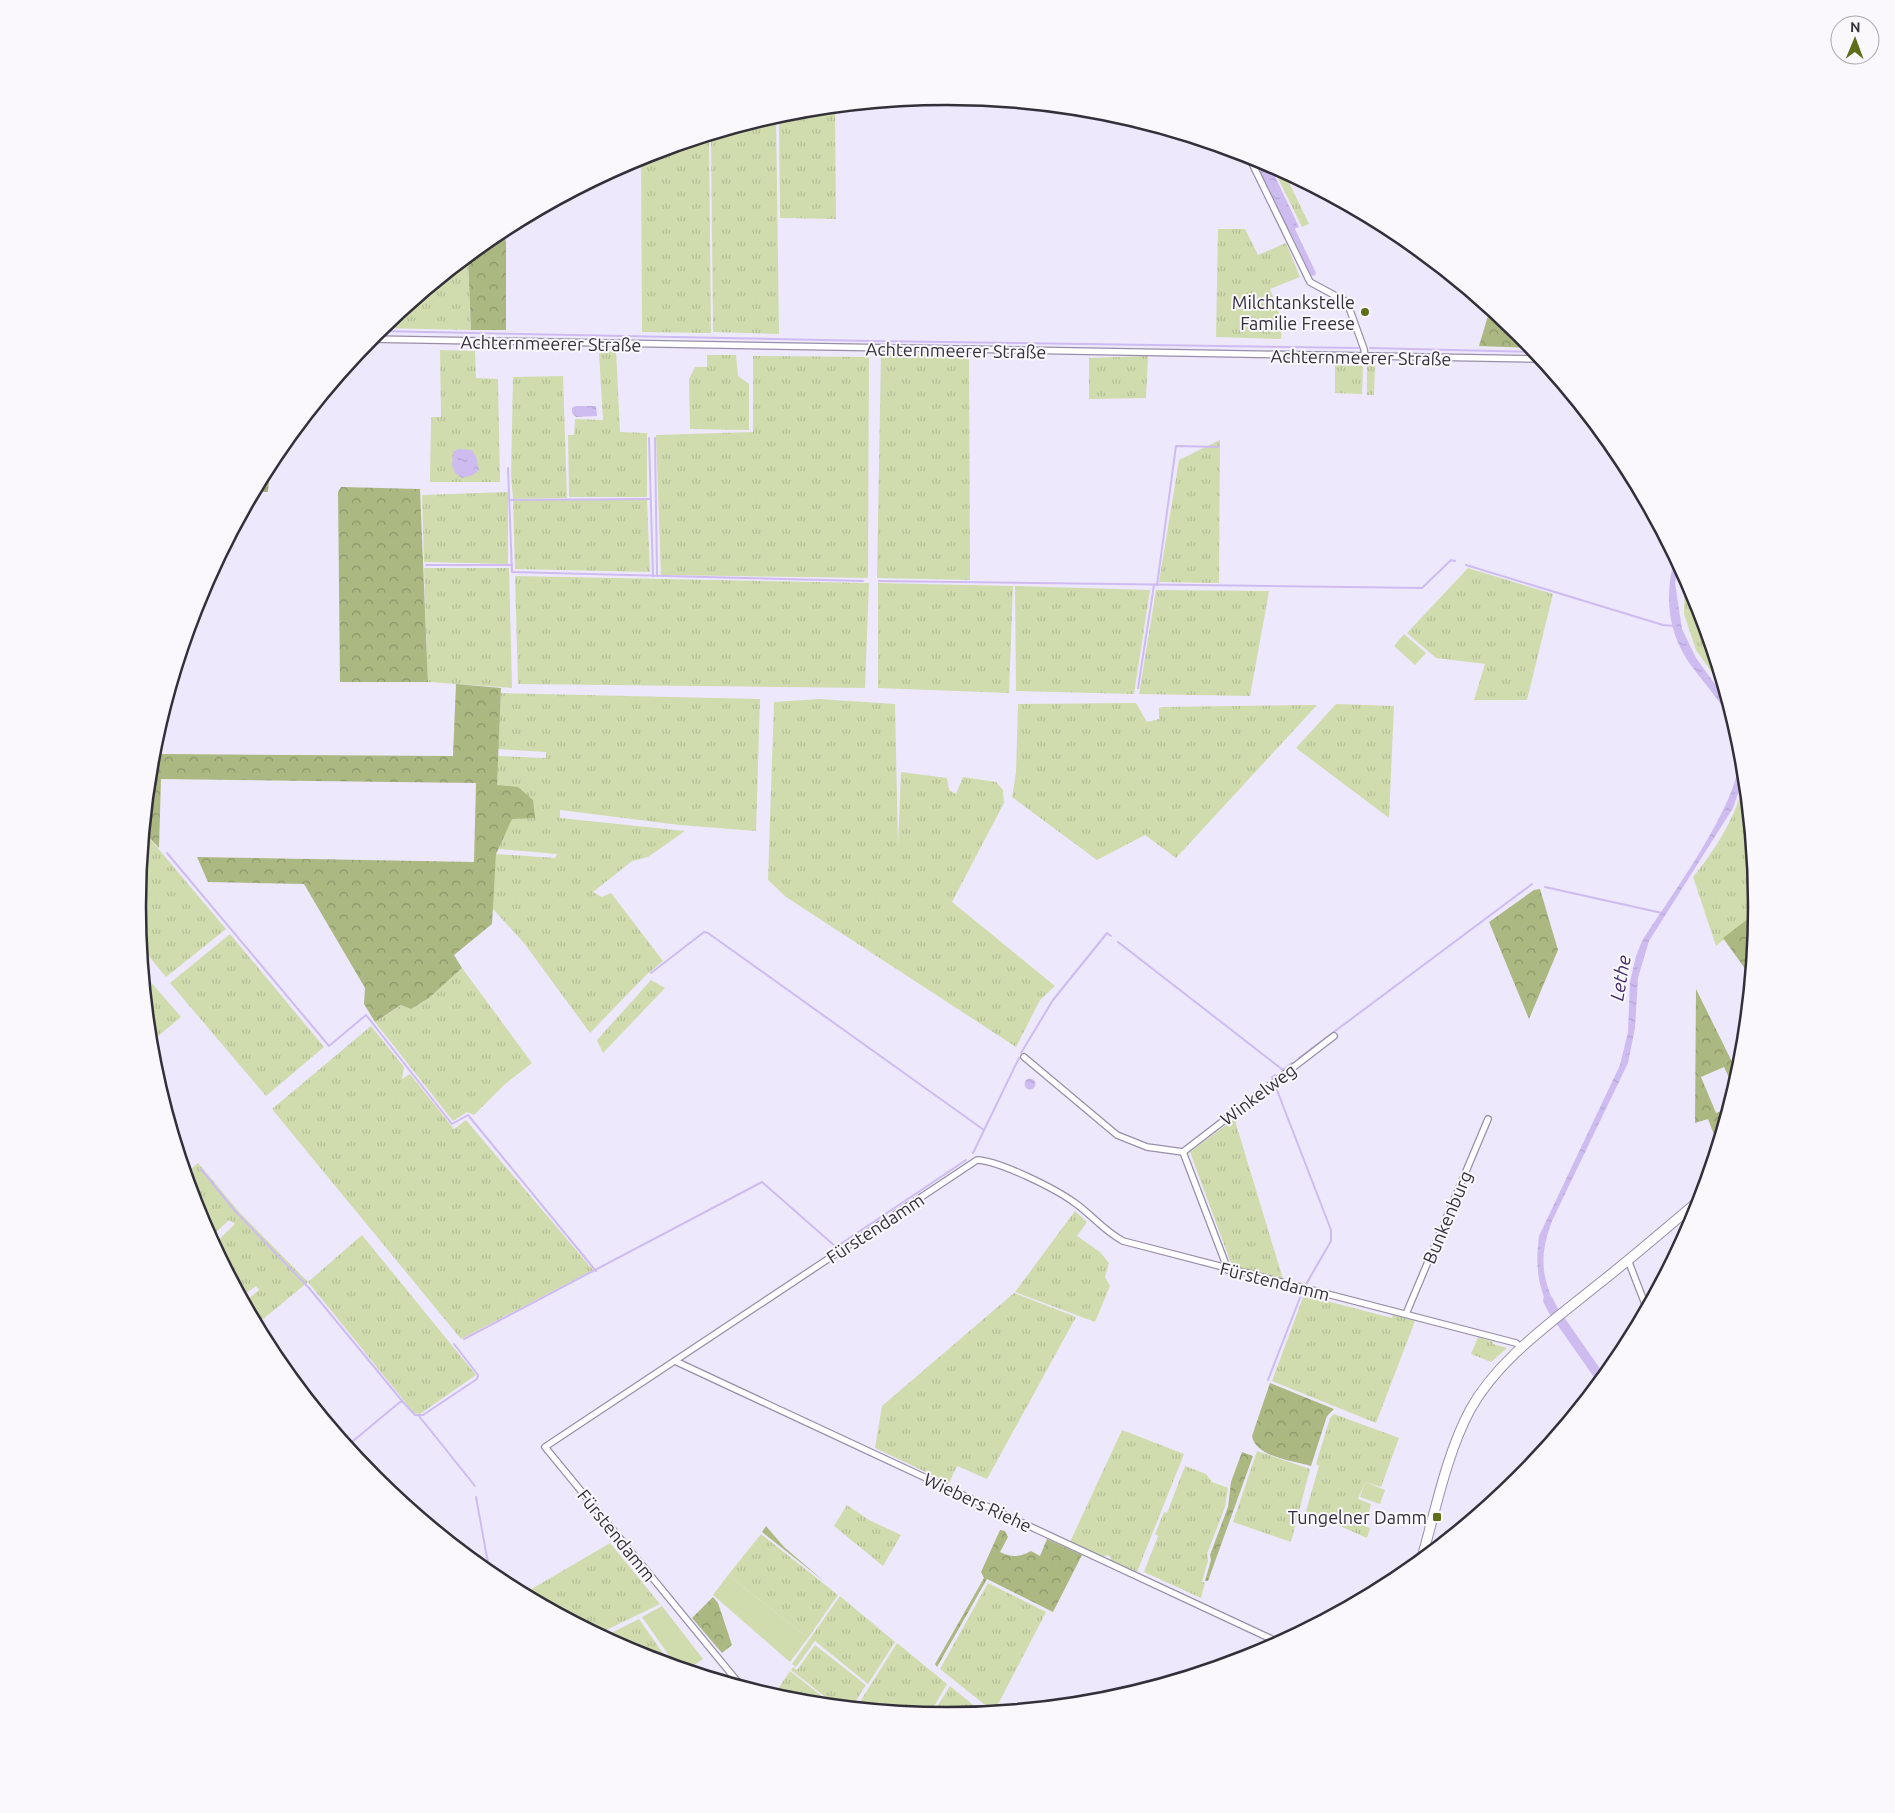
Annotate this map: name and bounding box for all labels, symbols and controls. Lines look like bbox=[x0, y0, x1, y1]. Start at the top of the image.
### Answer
north arrow bbox=[1830, 15, 1880, 65]
text: N bbox=[1850, 19, 1861, 35]
place label: Milchtankstelle Familie Freese bbox=[1232, 292, 1355, 333]
marker: Milchtankstelle Familie Freese bbox=[1359, 306, 1371, 318]
street label: Achternmeerer Straße bbox=[460, 331, 642, 355]
street label: Achternmeerer Straße bbox=[865, 338, 1047, 362]
street label: Achternmeerer Straße bbox=[1270, 345, 1452, 369]
water label: Lethe bbox=[1605, 953, 1635, 1002]
street label: Winkelweg bbox=[1216, 1059, 1300, 1129]
street label: Bunkenburg bbox=[1418, 1168, 1476, 1266]
street label: Fürstendamm bbox=[822, 1189, 928, 1267]
street label: Fürstendamm bbox=[1218, 1258, 1332, 1304]
street label: Wiebers Riehe bbox=[921, 1468, 1035, 1536]
street label: Fürstendamm bbox=[574, 1485, 660, 1585]
place label: Tungelner Damm bbox=[1288, 1507, 1427, 1527]
marker: Tungelner Damm bbox=[1431, 1511, 1443, 1523]

